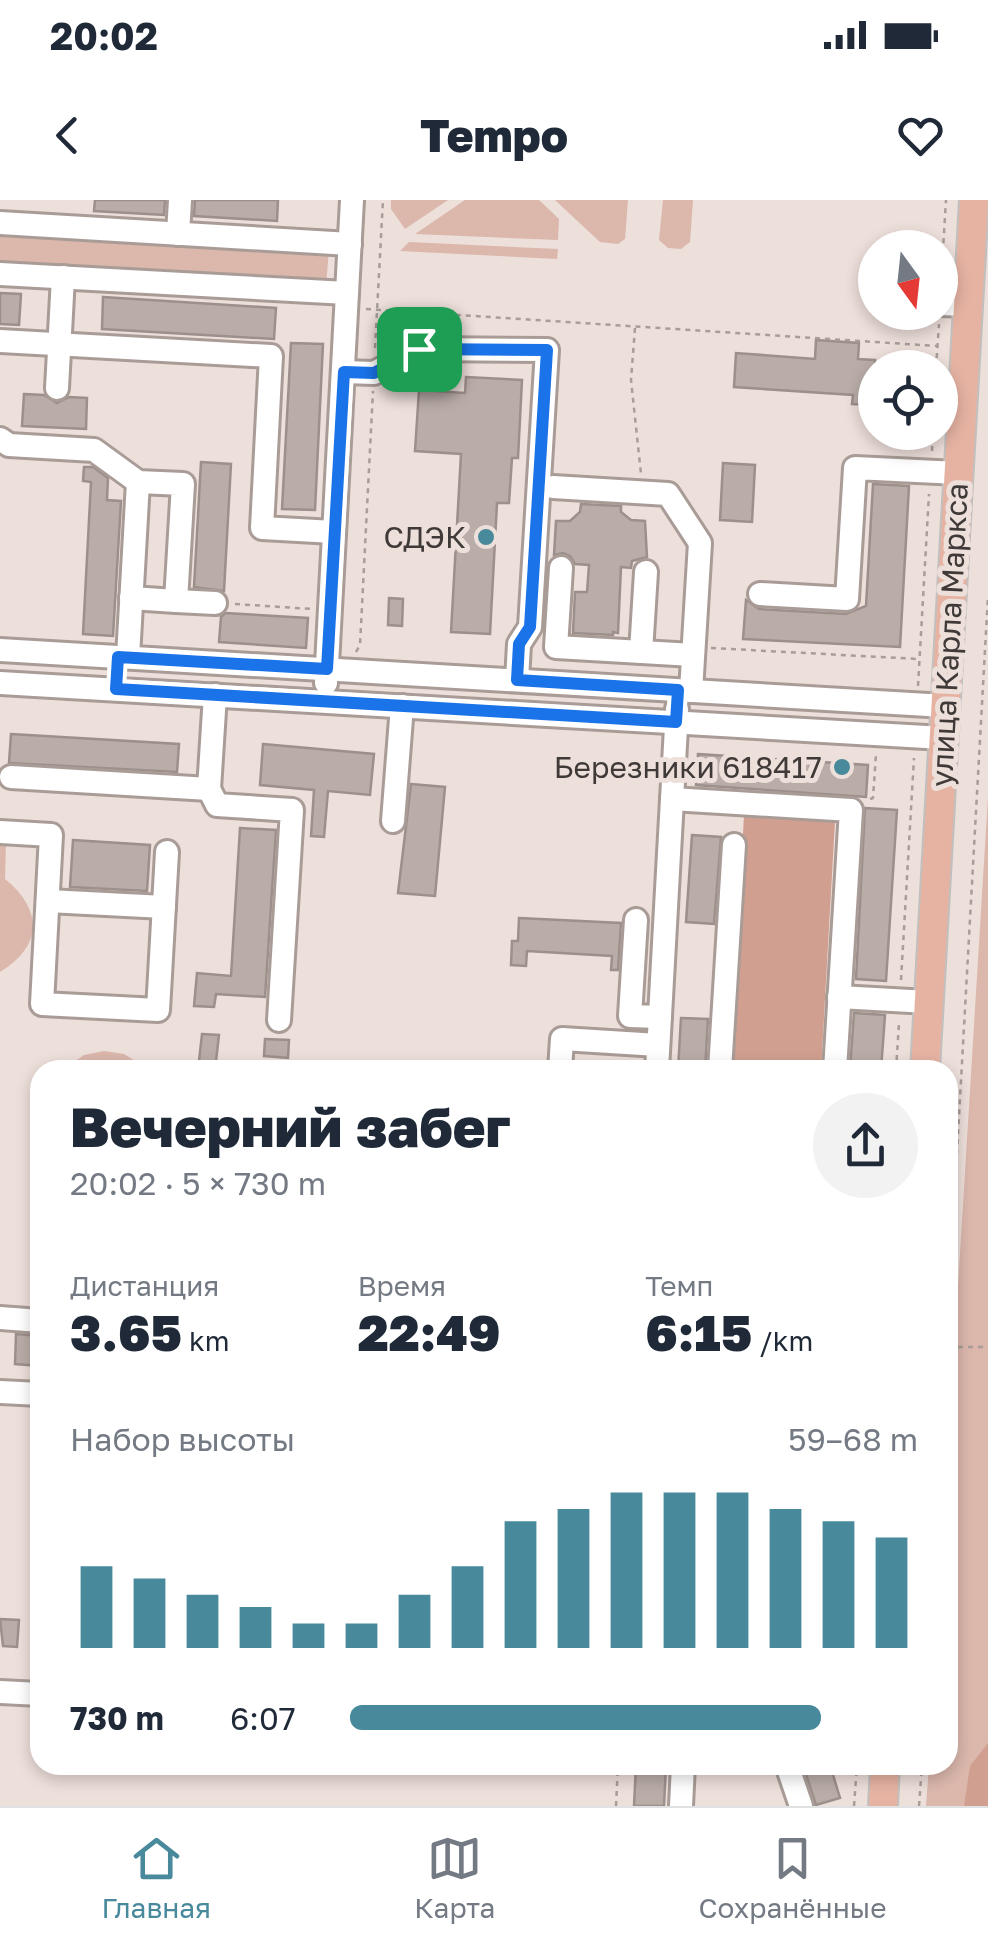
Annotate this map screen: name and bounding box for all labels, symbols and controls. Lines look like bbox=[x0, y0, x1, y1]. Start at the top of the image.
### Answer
text: 20:02 bbox=[50, 13, 158, 58]
icon: back bbox=[40, 108, 95, 163]
text: Tempo bbox=[420, 108, 568, 162]
icon: heart bbox=[893, 108, 948, 163]
north arrow bbox=[858, 230, 958, 330]
map controls bbox=[858, 230, 958, 450]
pin bbox=[377, 307, 462, 392]
icon: arrive bbox=[392, 322, 447, 377]
button: locate bbox=[858, 350, 958, 450]
street label: улица Карла Маркса bbox=[923, 482, 975, 788]
place label: СДЭК bbox=[384, 519, 466, 555]
marker: СДЭК bbox=[475, 526, 497, 548]
place label: Березники 618417 bbox=[554, 749, 822, 785]
marker: Березники 618417 bbox=[831, 756, 853, 778]
text: Вечерний забег bbox=[70, 1093, 511, 1159]
button: share bbox=[813, 1093, 918, 1198]
text: 20:02 · 5 × 730 m bbox=[70, 1164, 326, 1202]
text: Дистанция bbox=[70, 1269, 219, 1302]
text: Время bbox=[358, 1269, 446, 1302]
text: Темп bbox=[645, 1269, 713, 1302]
text: 3.65 bbox=[70, 1302, 182, 1362]
text: 22:49 bbox=[358, 1302, 500, 1362]
text: 6:15 bbox=[645, 1302, 752, 1362]
text: km bbox=[182, 1324, 230, 1357]
text: /km bbox=[752, 1324, 813, 1357]
text: Набор высоты bbox=[70, 1420, 295, 1458]
text: 59–68 m bbox=[788, 1420, 918, 1458]
text: 730 m bbox=[70, 1699, 164, 1737]
text: 6:07 bbox=[230, 1699, 296, 1737]
tab: Главная bbox=[102, 1831, 211, 1924]
tab: Карта bbox=[414, 1831, 495, 1924]
tab: Сохранённые bbox=[699, 1831, 886, 1924]

